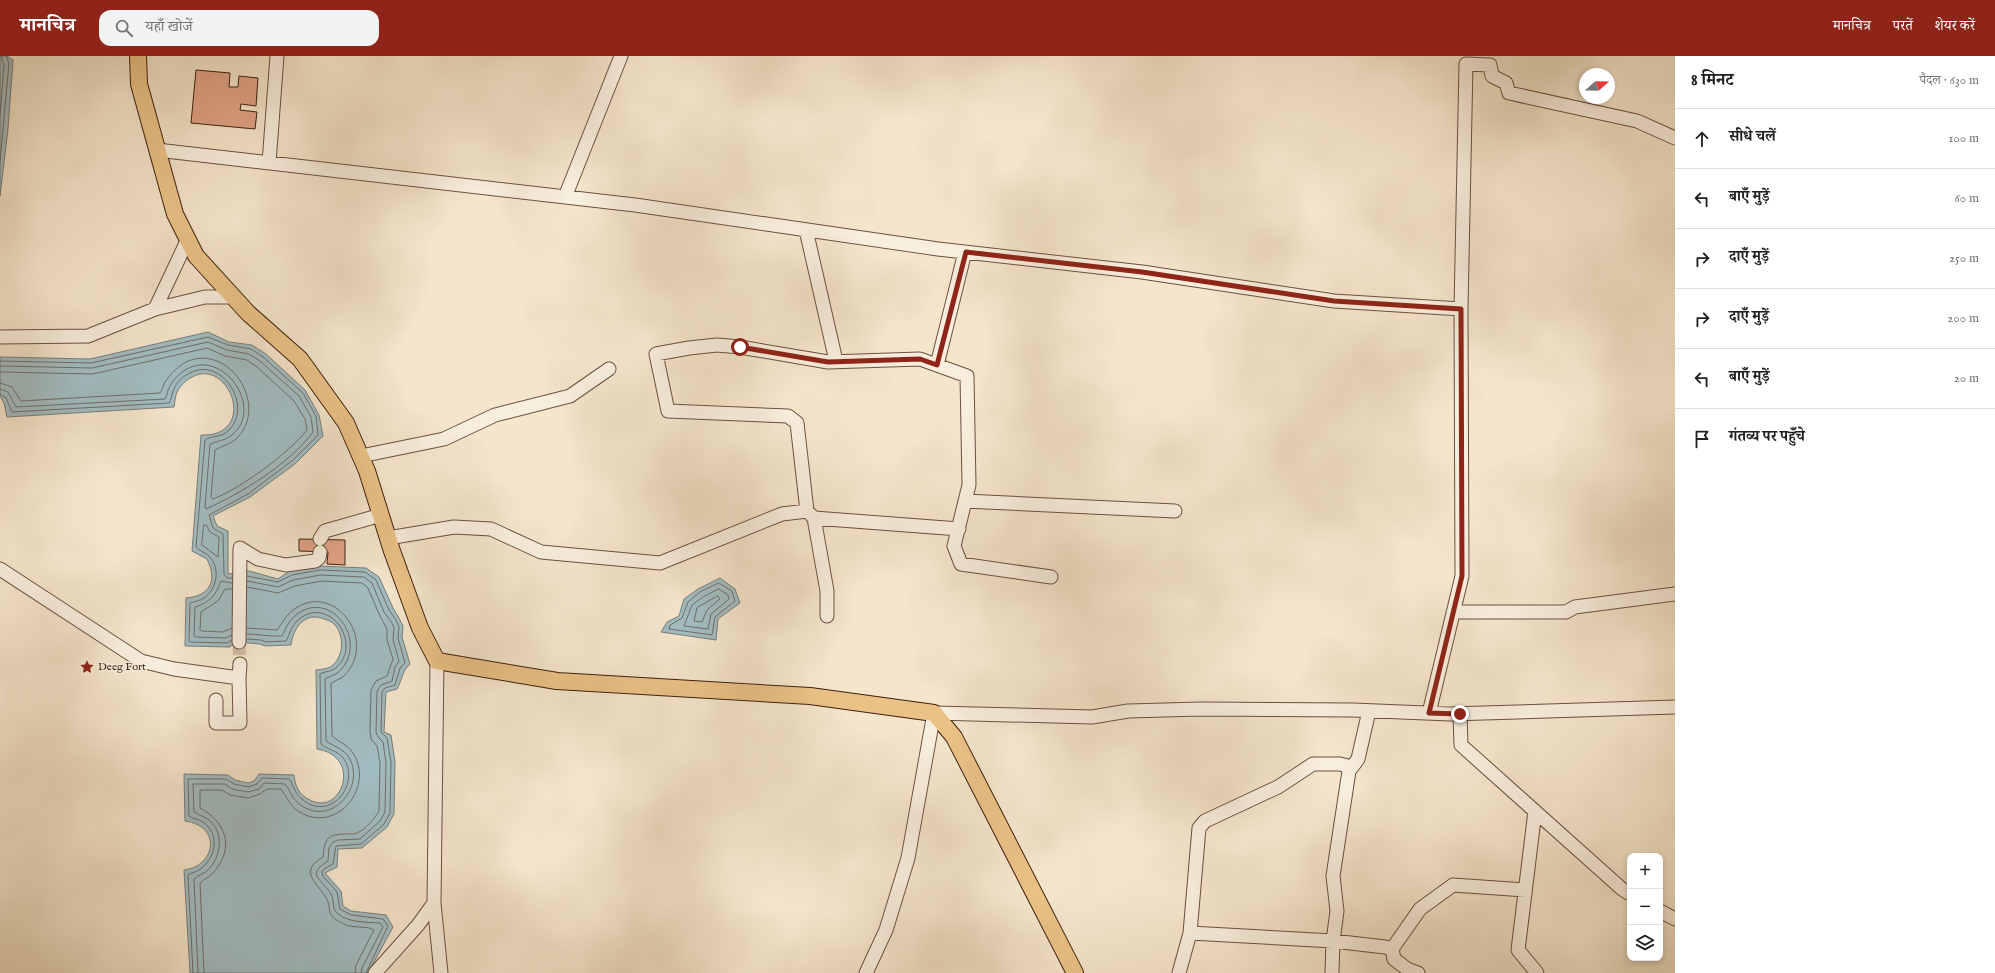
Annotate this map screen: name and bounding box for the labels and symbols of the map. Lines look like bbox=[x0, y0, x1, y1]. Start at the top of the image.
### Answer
north arrow bbox=[1579, 68, 1615, 104]
route start bbox=[731, 338, 749, 356]
place icon: Deeg Fort bbox=[79, 659, 95, 675]
place label: Deeg Fort bbox=[98, 660, 146, 674]
route end bbox=[1451, 705, 1469, 723]

